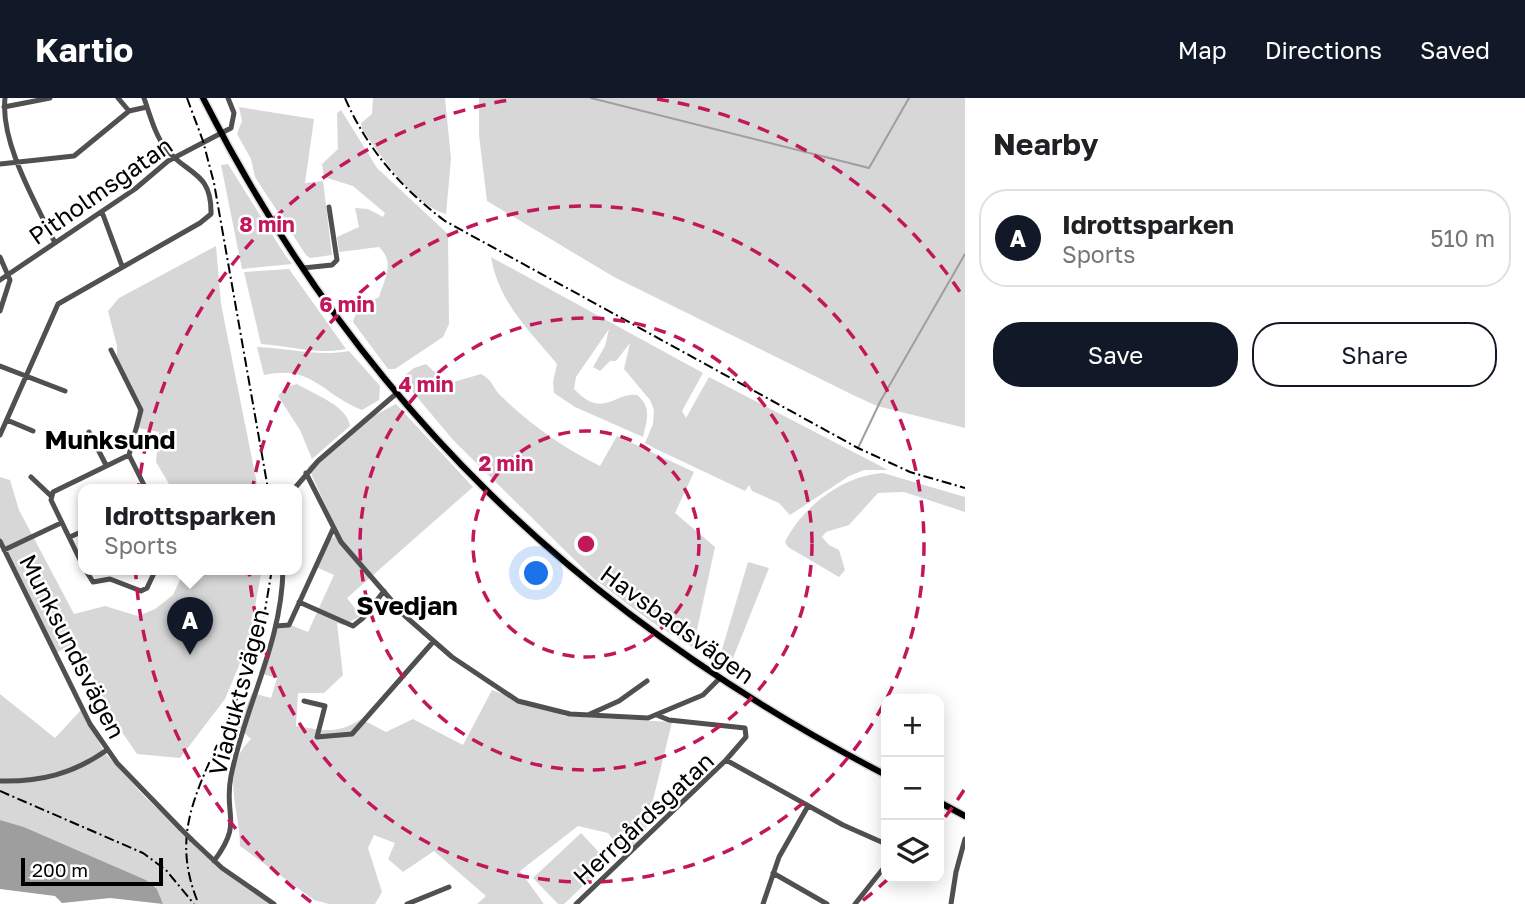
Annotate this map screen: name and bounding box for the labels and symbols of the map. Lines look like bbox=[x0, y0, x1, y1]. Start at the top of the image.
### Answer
street label: Pitholmsgatan bbox=[23, 130, 177, 250]
text: 8 min bbox=[239, 211, 295, 237]
text: 6 min bbox=[319, 291, 375, 317]
text: 4 min bbox=[398, 371, 454, 397]
district label: Munksund bbox=[44, 424, 176, 455]
text: 2 min bbox=[479, 450, 533, 476]
centre of rings bbox=[574, 532, 598, 556]
street label: Munksundsvägen bbox=[14, 549, 132, 743]
your location bbox=[519, 556, 553, 590]
street label: Havsbadsvägen bbox=[595, 558, 761, 690]
district label: Svedjan bbox=[356, 590, 458, 621]
pin: A bbox=[167, 597, 213, 655]
street label: Viaduktsvägen bbox=[202, 605, 274, 779]
street label: Herrgårdsgatan bbox=[567, 745, 719, 891]
scale bar bbox=[21, 855, 163, 887]

